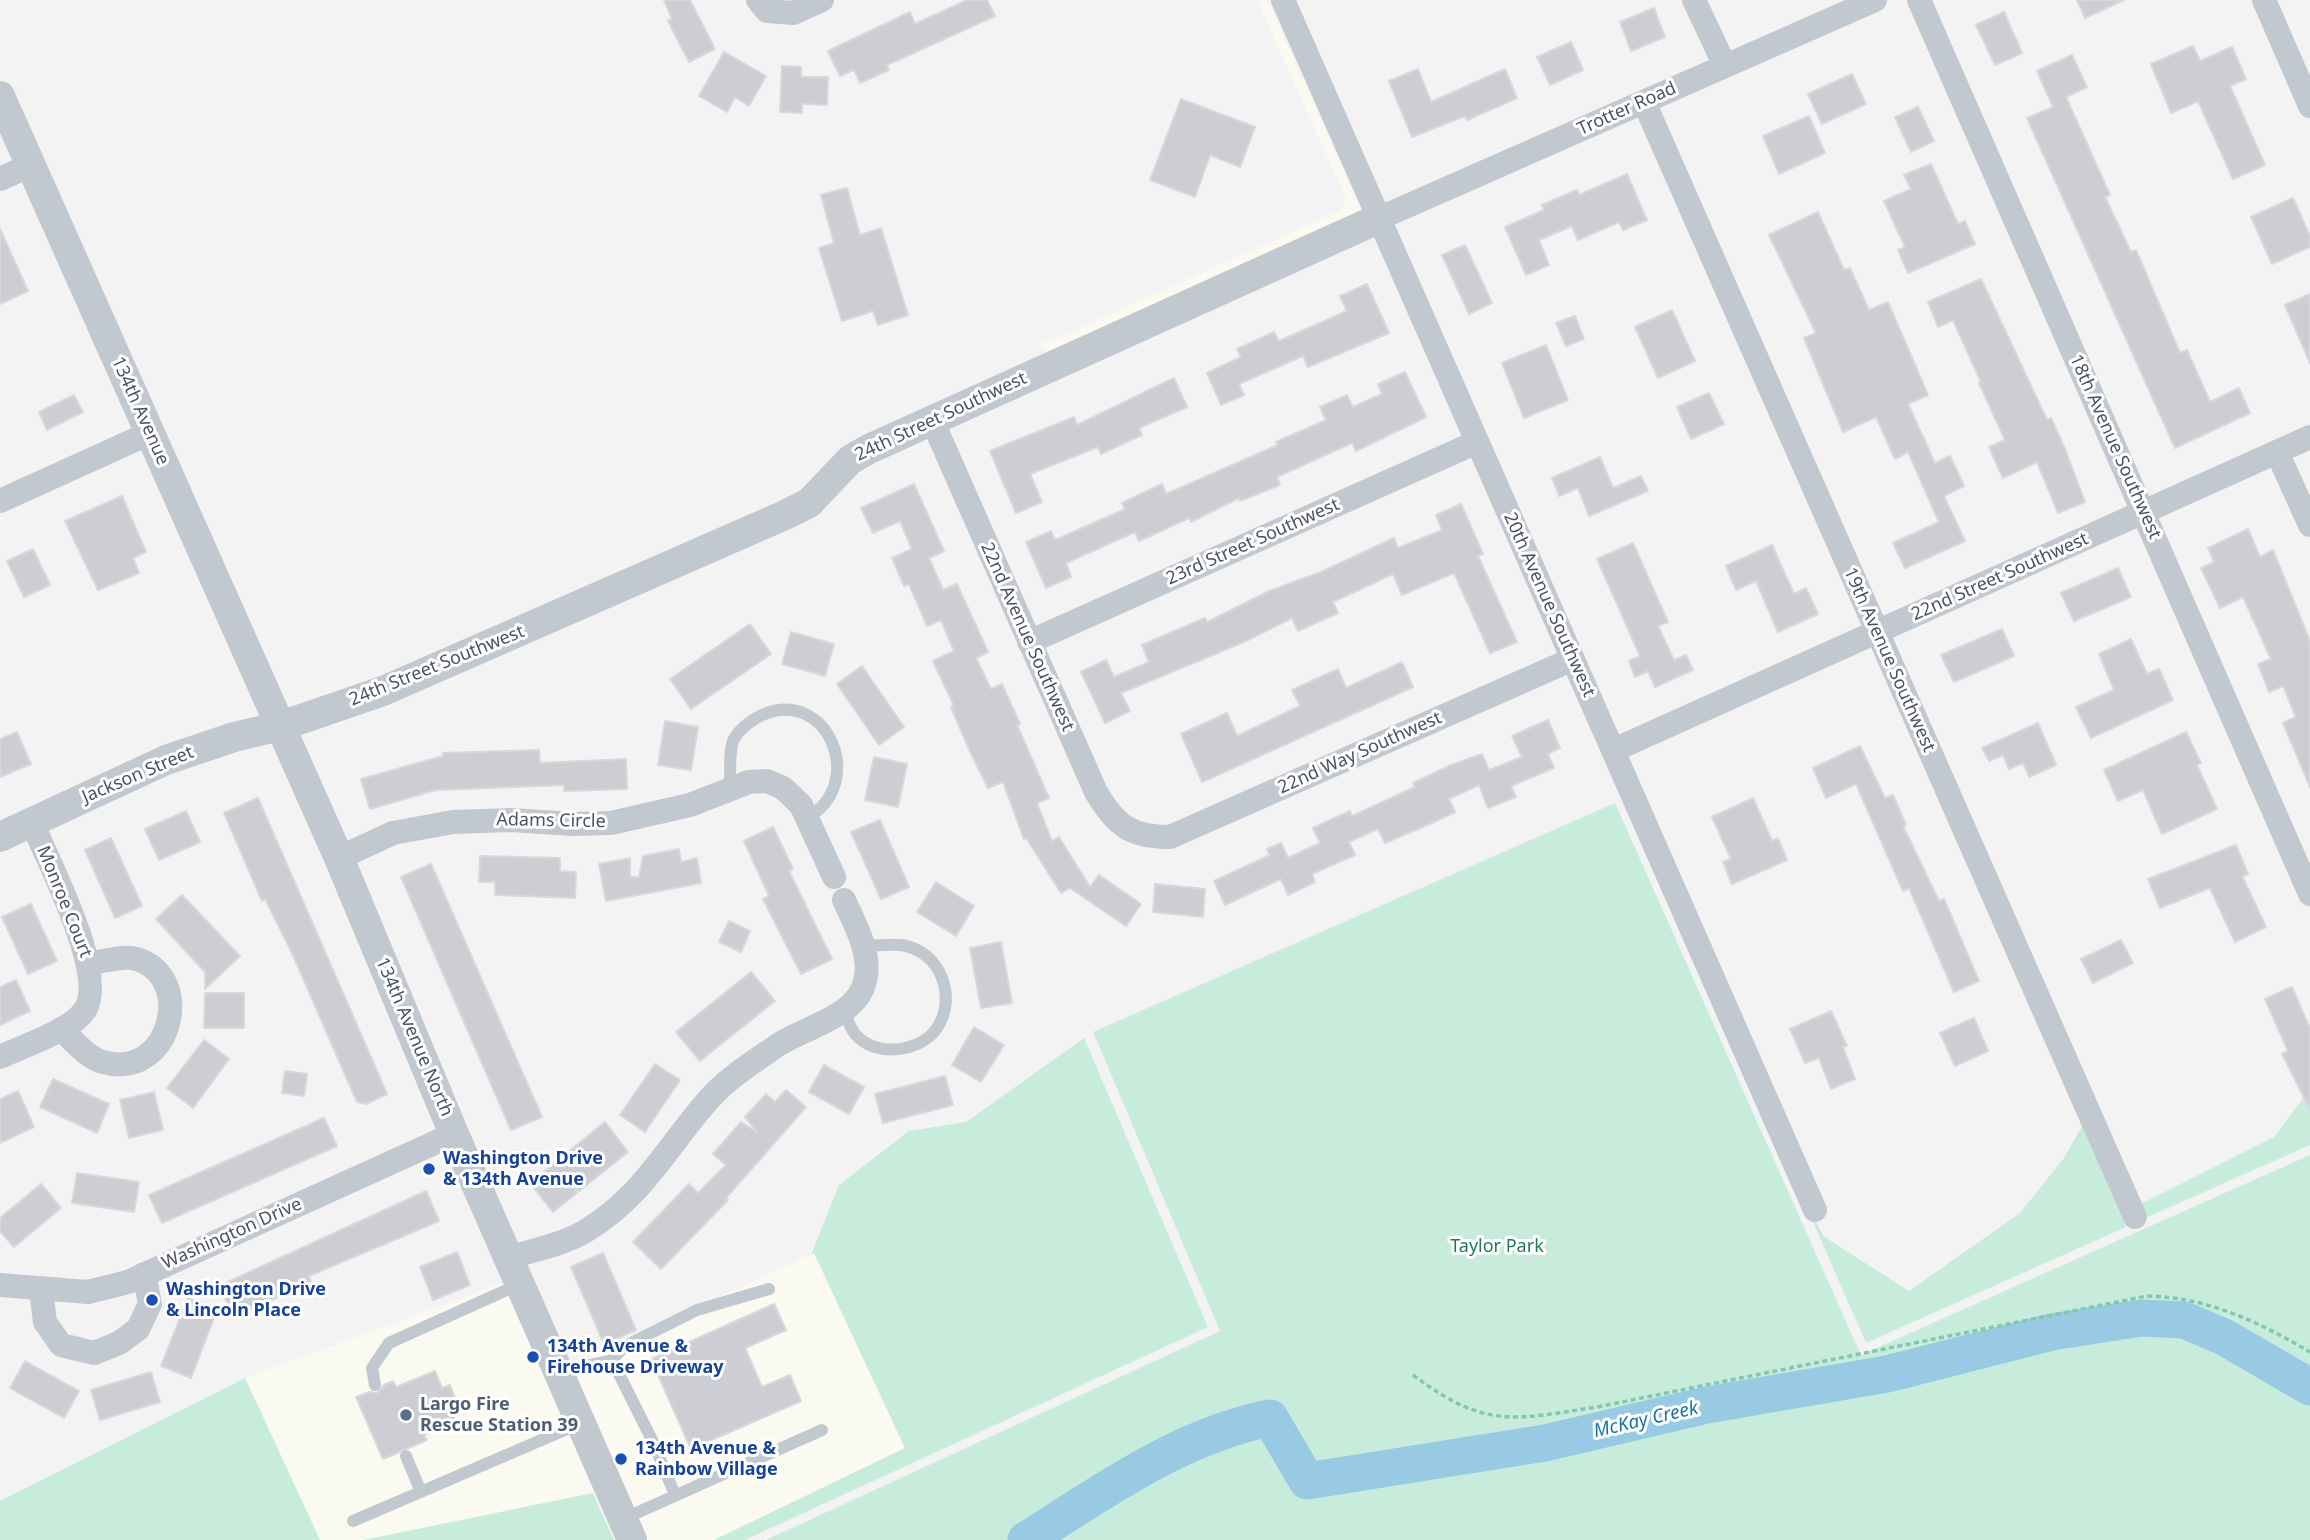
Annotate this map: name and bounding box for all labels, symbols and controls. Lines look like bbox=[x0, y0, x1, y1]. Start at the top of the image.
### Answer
street label: Trotter Road bbox=[1574, 78, 1680, 140]
street label: 18th Avenue Southwest bbox=[2065, 351, 2165, 543]
street label: 134th Avenue bbox=[106, 353, 174, 469]
street label: 24th Street Southwest bbox=[852, 368, 1030, 466]
street label: 23rd Street Southwest bbox=[1163, 494, 1343, 590]
street label: 20th Avenue Southwest bbox=[1499, 509, 1599, 701]
street label: 22nd Street Southwest bbox=[1908, 528, 2092, 626]
street label: 22nd Avenue Southwest bbox=[976, 539, 1078, 735]
street label: 19th Avenue Southwest bbox=[1839, 564, 1939, 756]
street label: 24th Street Southwest bbox=[346, 621, 528, 711]
street label: 22nd Way Southwest bbox=[1275, 707, 1445, 799]
street label: Jackson Street bbox=[79, 742, 197, 808]
street label: Adams Circle bbox=[496, 809, 606, 833]
street label: Monroe Court bbox=[32, 843, 96, 961]
street label: 134th Avenue North bbox=[371, 954, 457, 1120]
place label: Washington Drive & 134th Avenue bbox=[443, 1148, 603, 1190]
marker: Washington Drive & 134th Avenue bbox=[421, 1161, 437, 1177]
street label: Washington Drive bbox=[159, 1193, 305, 1275]
park label: Taylor Park bbox=[1450, 1236, 1544, 1258]
place label: Washington Drive & Lincoln Place bbox=[166, 1279, 326, 1322]
marker: Washington Drive & Lincoln Place bbox=[144, 1292, 160, 1308]
place label: 134th Avenue & Firehouse Driveway bbox=[547, 1336, 724, 1378]
marker: 134th Avenue & Firehouse Driveway bbox=[525, 1349, 541, 1365]
place label: Largo Fire Rescue Station 39 bbox=[420, 1394, 578, 1436]
water label: McKay Creek bbox=[1592, 1397, 1700, 1443]
marker: Largo Fire Rescue Station 39 bbox=[398, 1407, 414, 1423]
place label: 134th Avenue & Rainbow Village bbox=[635, 1438, 778, 1480]
marker: 134th Avenue & Rainbow Village bbox=[613, 1451, 629, 1467]

